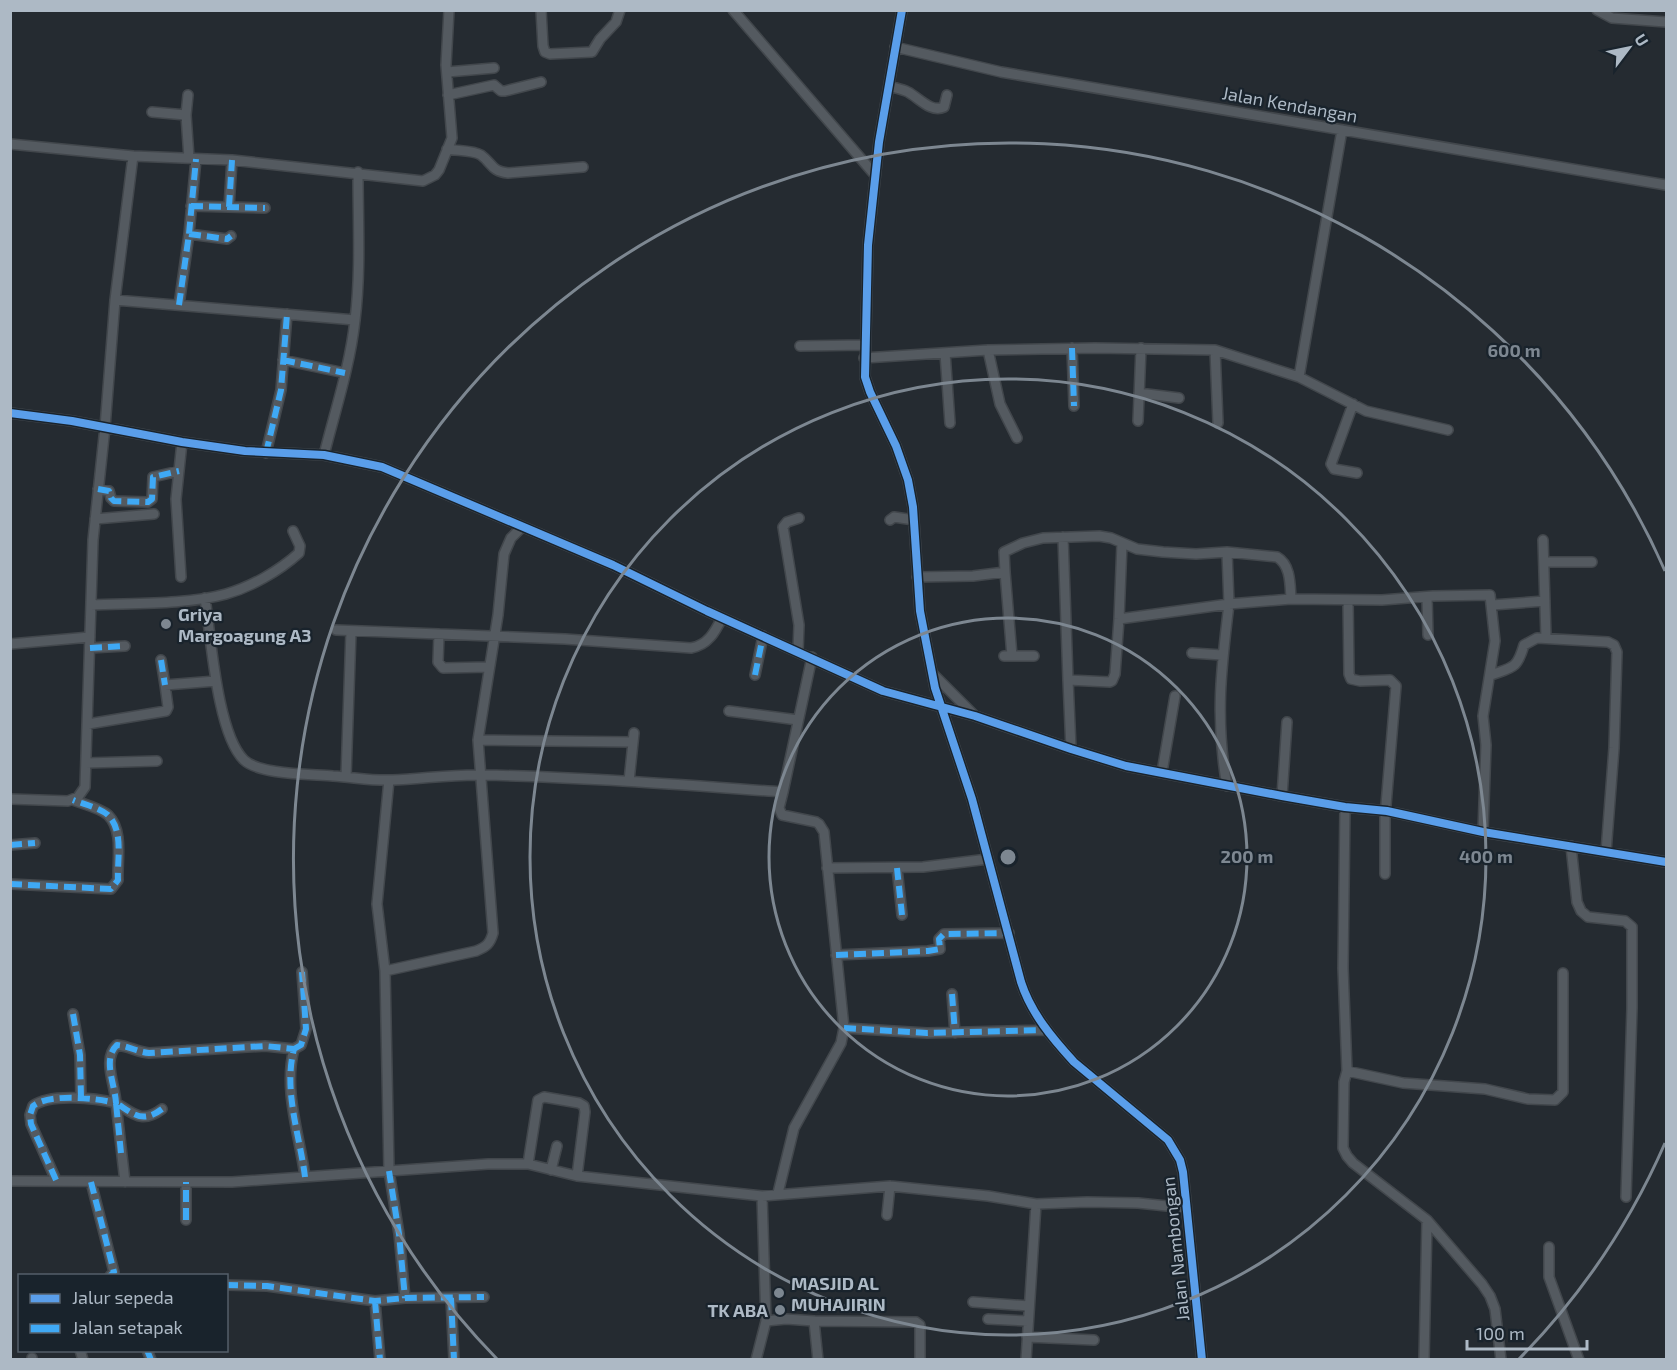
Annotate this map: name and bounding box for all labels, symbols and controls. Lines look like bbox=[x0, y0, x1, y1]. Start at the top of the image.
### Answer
north arrow bbox=[1599, 18, 1659, 78]
text: U bbox=[1631, 30, 1653, 49]
street label: Jalan Kendangan bbox=[1221, 81, 1359, 127]
text: 600 m bbox=[1487, 339, 1541, 361]
place label: Griya Margoagung A3 bbox=[178, 603, 311, 646]
marker: Griya Margoagung A3 bbox=[159, 617, 173, 631]
text: 200 m bbox=[1221, 845, 1273, 867]
text: 400 m bbox=[1459, 845, 1513, 867]
centre of rings bbox=[998, 847, 1018, 867]
street label: Jalan Nambongan bbox=[1156, 1176, 1194, 1322]
place label: MASJID AL MUHAJIRIN bbox=[791, 1272, 886, 1315]
legend bbox=[18, 1274, 228, 1352]
text: Jalur sepeda bbox=[72, 1286, 174, 1308]
marker: MASJID AL MUHAJIRIN bbox=[772, 1286, 786, 1300]
place label: TK ABA bbox=[707, 1299, 768, 1321]
marker: TK ABA bbox=[773, 1303, 787, 1317]
scale bar bbox=[1467, 1313, 1587, 1351]
text: Jalan setapak bbox=[72, 1316, 183, 1338]
text: 100 m bbox=[1476, 1322, 1525, 1344]

